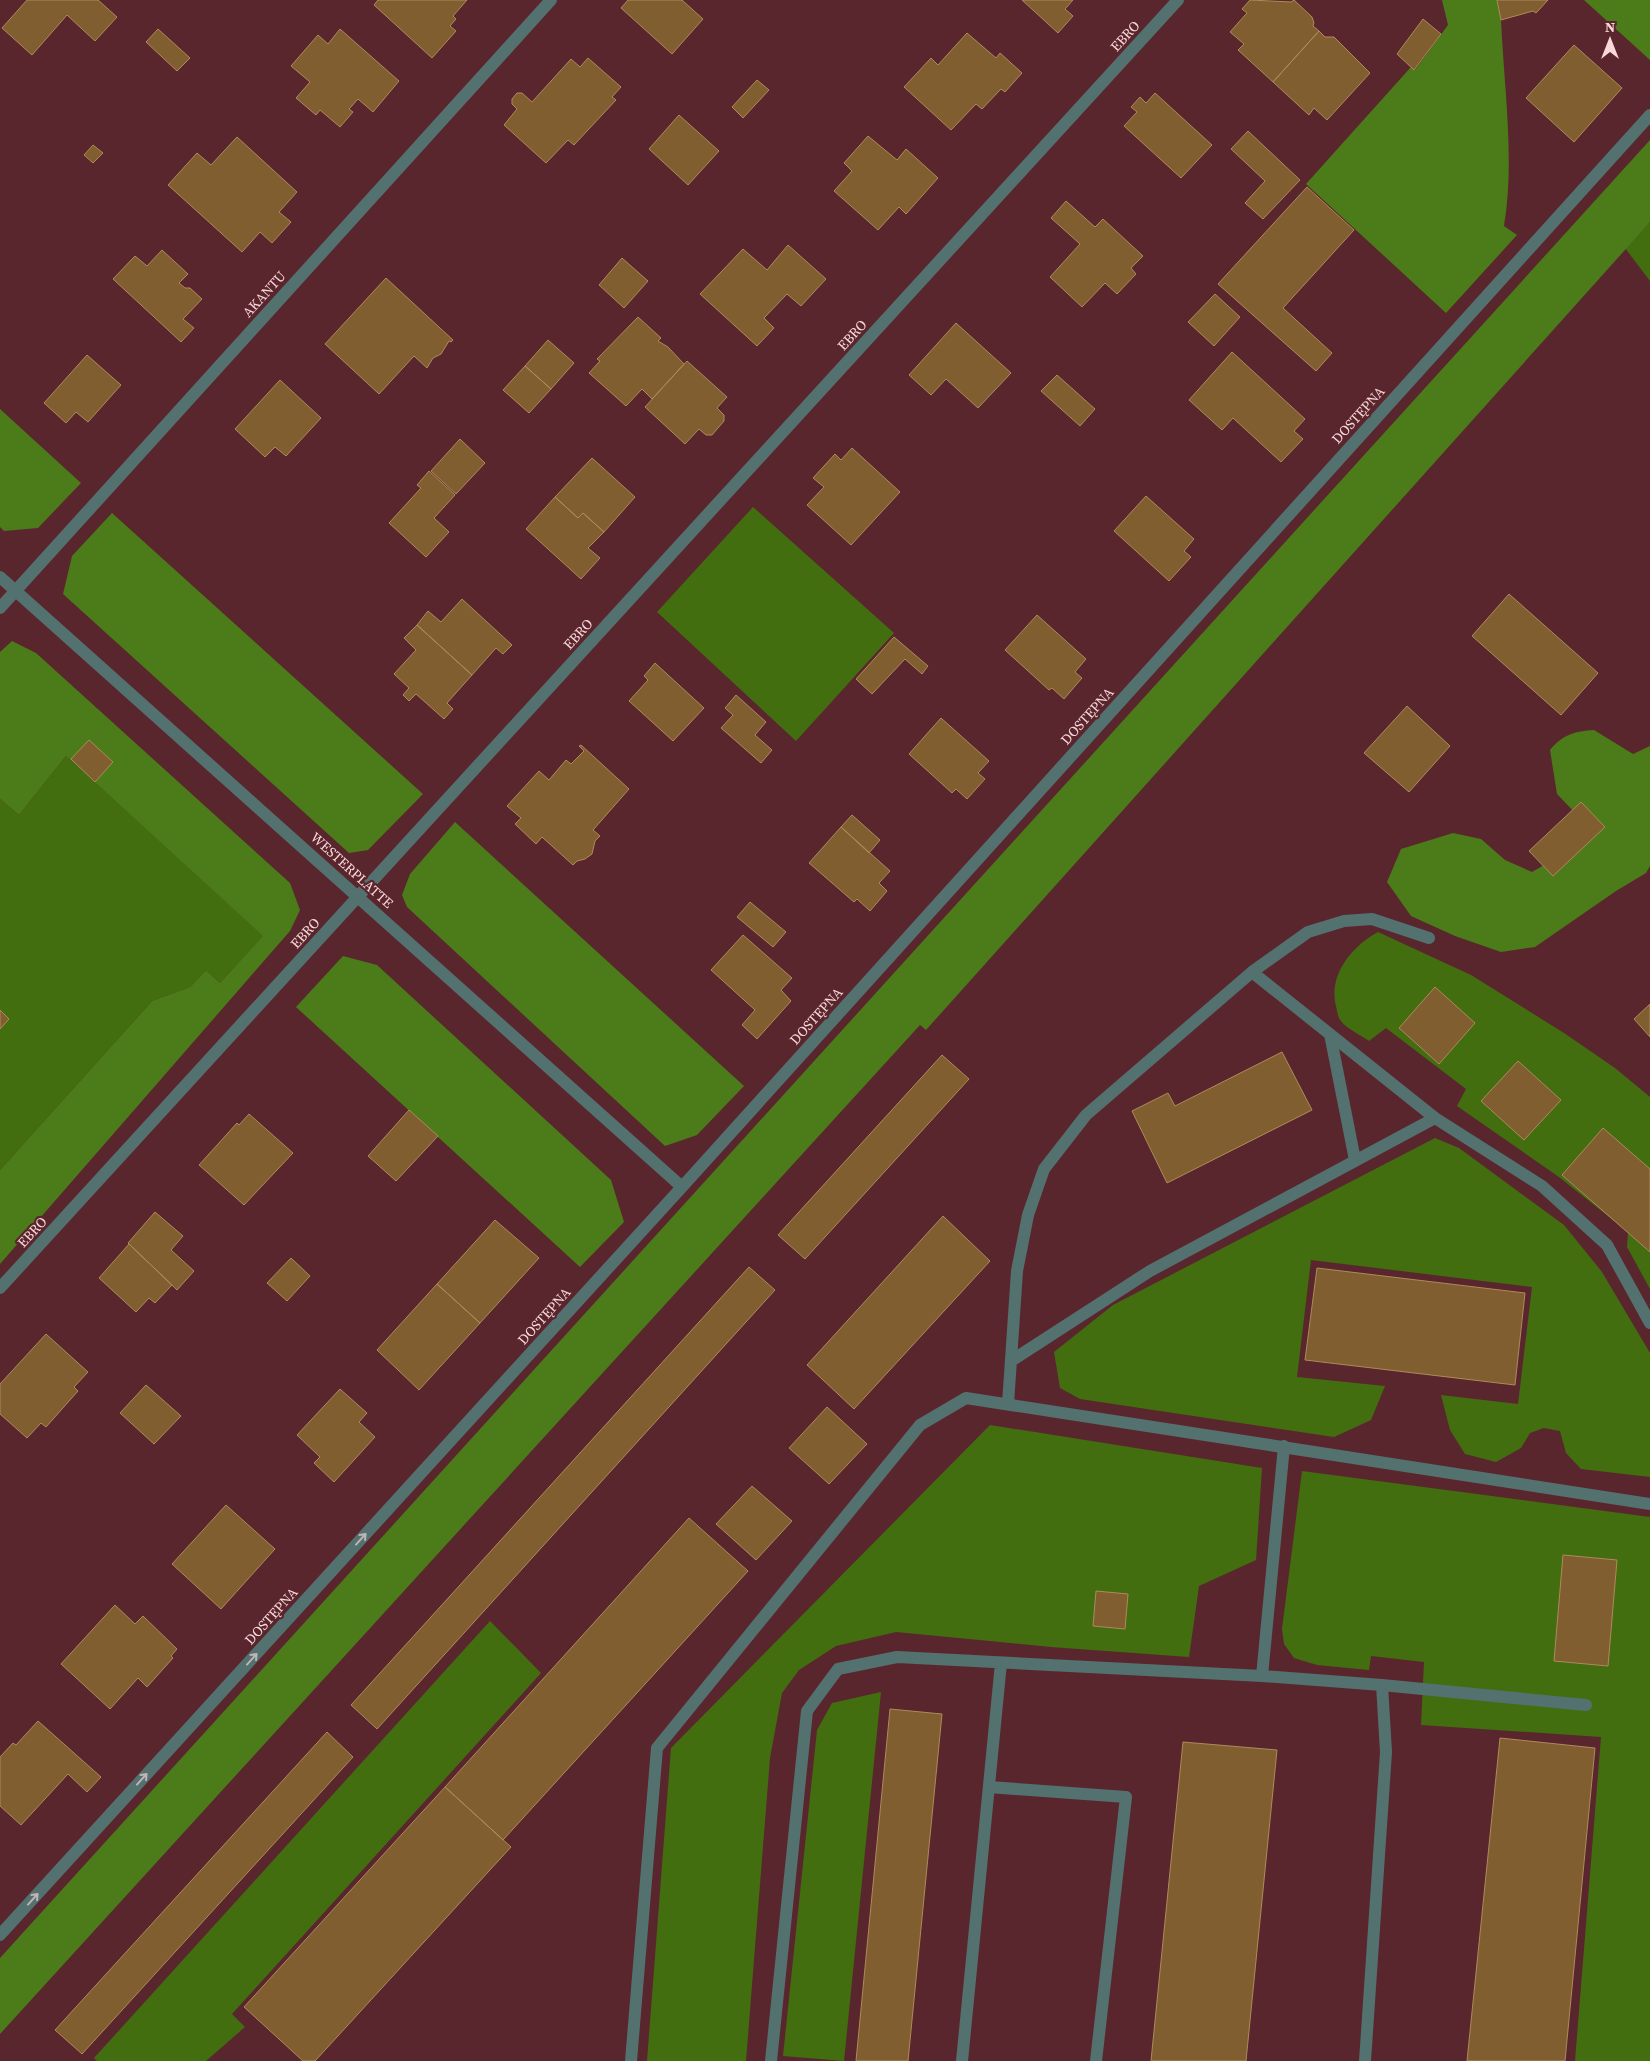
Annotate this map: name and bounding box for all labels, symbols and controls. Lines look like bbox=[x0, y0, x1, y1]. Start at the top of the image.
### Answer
north arrow bbox=[1585, 15, 1635, 65]
street label: EBRO bbox=[1106, 16, 1144, 56]
text: N bbox=[1605, 17, 1615, 37]
street label: AKANTU bbox=[238, 266, 290, 322]
street label: EBRO bbox=[833, 315, 871, 355]
street label: DOSTĘPNA bbox=[1327, 381, 1390, 448]
street label: EBRO bbox=[559, 614, 597, 654]
street label: DOSTĘPNA bbox=[1056, 682, 1119, 749]
street label: WESTERPLATTE bbox=[306, 827, 398, 913]
street label: EBRO bbox=[286, 913, 324, 953]
street label: DOSTĘPNA bbox=[785, 982, 848, 1049]
street label: EBRO bbox=[13, 1212, 52, 1252]
street label: DOSTĘPNA bbox=[513, 1282, 576, 1349]
one-way arrow bbox=[356, 1532, 367, 1545]
street label: DOSTĘPNA bbox=[240, 1582, 303, 1649]
one-way arrow bbox=[246, 1652, 258, 1665]
one-way arrow bbox=[136, 1772, 148, 1785]
one-way arrow bbox=[27, 1892, 39, 1905]

